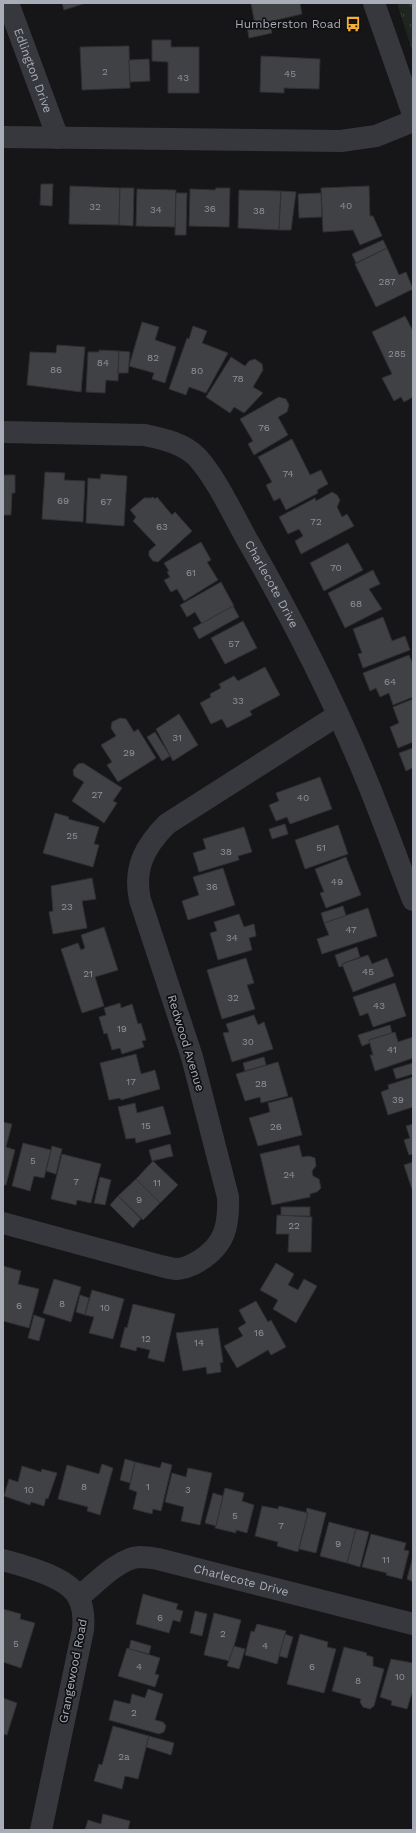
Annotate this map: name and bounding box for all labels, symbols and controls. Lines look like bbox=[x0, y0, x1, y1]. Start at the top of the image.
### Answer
bus stop icon: Humberston Road bbox=[344, 15, 362, 33]
place label: Humberston Road bbox=[235, 17, 341, 31]
street label: Edlington Drive bbox=[11, 26, 55, 115]
house number: 2 bbox=[102, 66, 108, 77]
house number: 45 bbox=[284, 68, 296, 79]
house number: 43 bbox=[177, 72, 189, 83]
house number: 40 bbox=[340, 200, 352, 211]
house number: 32 bbox=[89, 201, 101, 212]
house number: 36 bbox=[204, 203, 216, 214]
house number: 34 bbox=[150, 204, 162, 215]
house number: 38 bbox=[253, 205, 265, 216]
house number: 287 bbox=[378, 276, 396, 287]
house number: 285 bbox=[388, 348, 406, 359]
house number: 82 bbox=[147, 352, 159, 363]
house number: 84 bbox=[97, 357, 109, 368]
house number: 86 bbox=[50, 364, 62, 375]
house number: 80 bbox=[191, 365, 203, 376]
house number: 78 bbox=[232, 373, 244, 384]
house number: 76 bbox=[258, 422, 270, 433]
house number: 74 bbox=[282, 468, 294, 479]
house number: 69 bbox=[57, 495, 69, 506]
house number: 67 bbox=[100, 496, 112, 507]
house number: 72 bbox=[310, 516, 322, 527]
house number: 63 bbox=[156, 521, 168, 532]
street label: Charlecote Drive bbox=[242, 538, 301, 630]
house number: 70 bbox=[330, 562, 342, 573]
house number: 61 bbox=[186, 567, 196, 578]
house number: 68 bbox=[350, 598, 362, 609]
house number: 57 bbox=[228, 638, 240, 649]
house number: 64 bbox=[384, 676, 396, 687]
house number: 33 bbox=[232, 695, 244, 706]
house number: 31 bbox=[172, 732, 182, 743]
house number: 29 bbox=[123, 747, 135, 758]
house number: 27 bbox=[91, 789, 103, 800]
house number: 40 bbox=[297, 792, 309, 803]
house number: 25 bbox=[66, 830, 78, 841]
house number: 51 bbox=[316, 842, 326, 853]
house number: 38 bbox=[220, 846, 232, 857]
house number: 49 bbox=[331, 876, 343, 887]
house number: 36 bbox=[206, 881, 218, 892]
house number: 23 bbox=[61, 901, 73, 912]
house number: 47 bbox=[345, 924, 357, 935]
house number: 34 bbox=[226, 932, 238, 943]
house number: 45 bbox=[362, 966, 374, 977]
house number: 21 bbox=[83, 968, 93, 979]
house number: 32 bbox=[227, 992, 239, 1003]
street label: Redwood Avenue bbox=[165, 993, 207, 1093]
house number: 43 bbox=[373, 1000, 385, 1011]
house number: 19 bbox=[117, 1023, 127, 1034]
house number: 30 bbox=[242, 1036, 254, 1047]
house number: 41 bbox=[387, 1044, 397, 1055]
house number: 17 bbox=[126, 1076, 136, 1087]
house number: 28 bbox=[255, 1078, 267, 1089]
house number: 39 bbox=[392, 1094, 404, 1105]
house number: 15 bbox=[141, 1120, 151, 1131]
house number: 26 bbox=[270, 1121, 282, 1132]
house number: 5 bbox=[30, 1155, 36, 1166]
house number: 24 bbox=[283, 1169, 295, 1180]
house number: 7 bbox=[73, 1176, 79, 1187]
house number: 11 bbox=[153, 1177, 161, 1188]
house number: 9 bbox=[136, 1194, 142, 1205]
house number: 22 bbox=[288, 1220, 300, 1231]
house number: 8 bbox=[59, 1298, 65, 1309]
house number: 6 bbox=[16, 1300, 22, 1311]
house number: 10 bbox=[100, 1302, 110, 1313]
house number: 16 bbox=[254, 1327, 264, 1338]
house number: 12 bbox=[141, 1333, 151, 1344]
house number: 14 bbox=[194, 1337, 204, 1348]
house number: 8 bbox=[81, 1481, 87, 1492]
house number: 1 bbox=[146, 1481, 150, 1492]
house number: 10 bbox=[24, 1484, 34, 1495]
house number: 3 bbox=[185, 1484, 191, 1495]
house number: 5 bbox=[232, 1510, 238, 1521]
house number: 7 bbox=[278, 1520, 284, 1531]
house number: 9 bbox=[335, 1538, 341, 1549]
house number: 11 bbox=[382, 1554, 390, 1565]
street label: Charlecote Drive bbox=[192, 1561, 290, 1599]
house number: 6 bbox=[157, 1612, 163, 1623]
street label: Grangewood Road bbox=[56, 1618, 90, 1724]
house number: 2 bbox=[220, 1628, 226, 1639]
house number: 5 bbox=[13, 1638, 19, 1649]
house number: 4 bbox=[262, 1640, 268, 1651]
house number: 4 bbox=[136, 1661, 142, 1672]
house number: 6 bbox=[309, 1661, 315, 1672]
house number: 10 bbox=[395, 1671, 405, 1682]
house number: 8 bbox=[355, 1675, 361, 1686]
house number: 2 bbox=[131, 1707, 137, 1718]
house number: 2a bbox=[118, 1751, 130, 1762]

